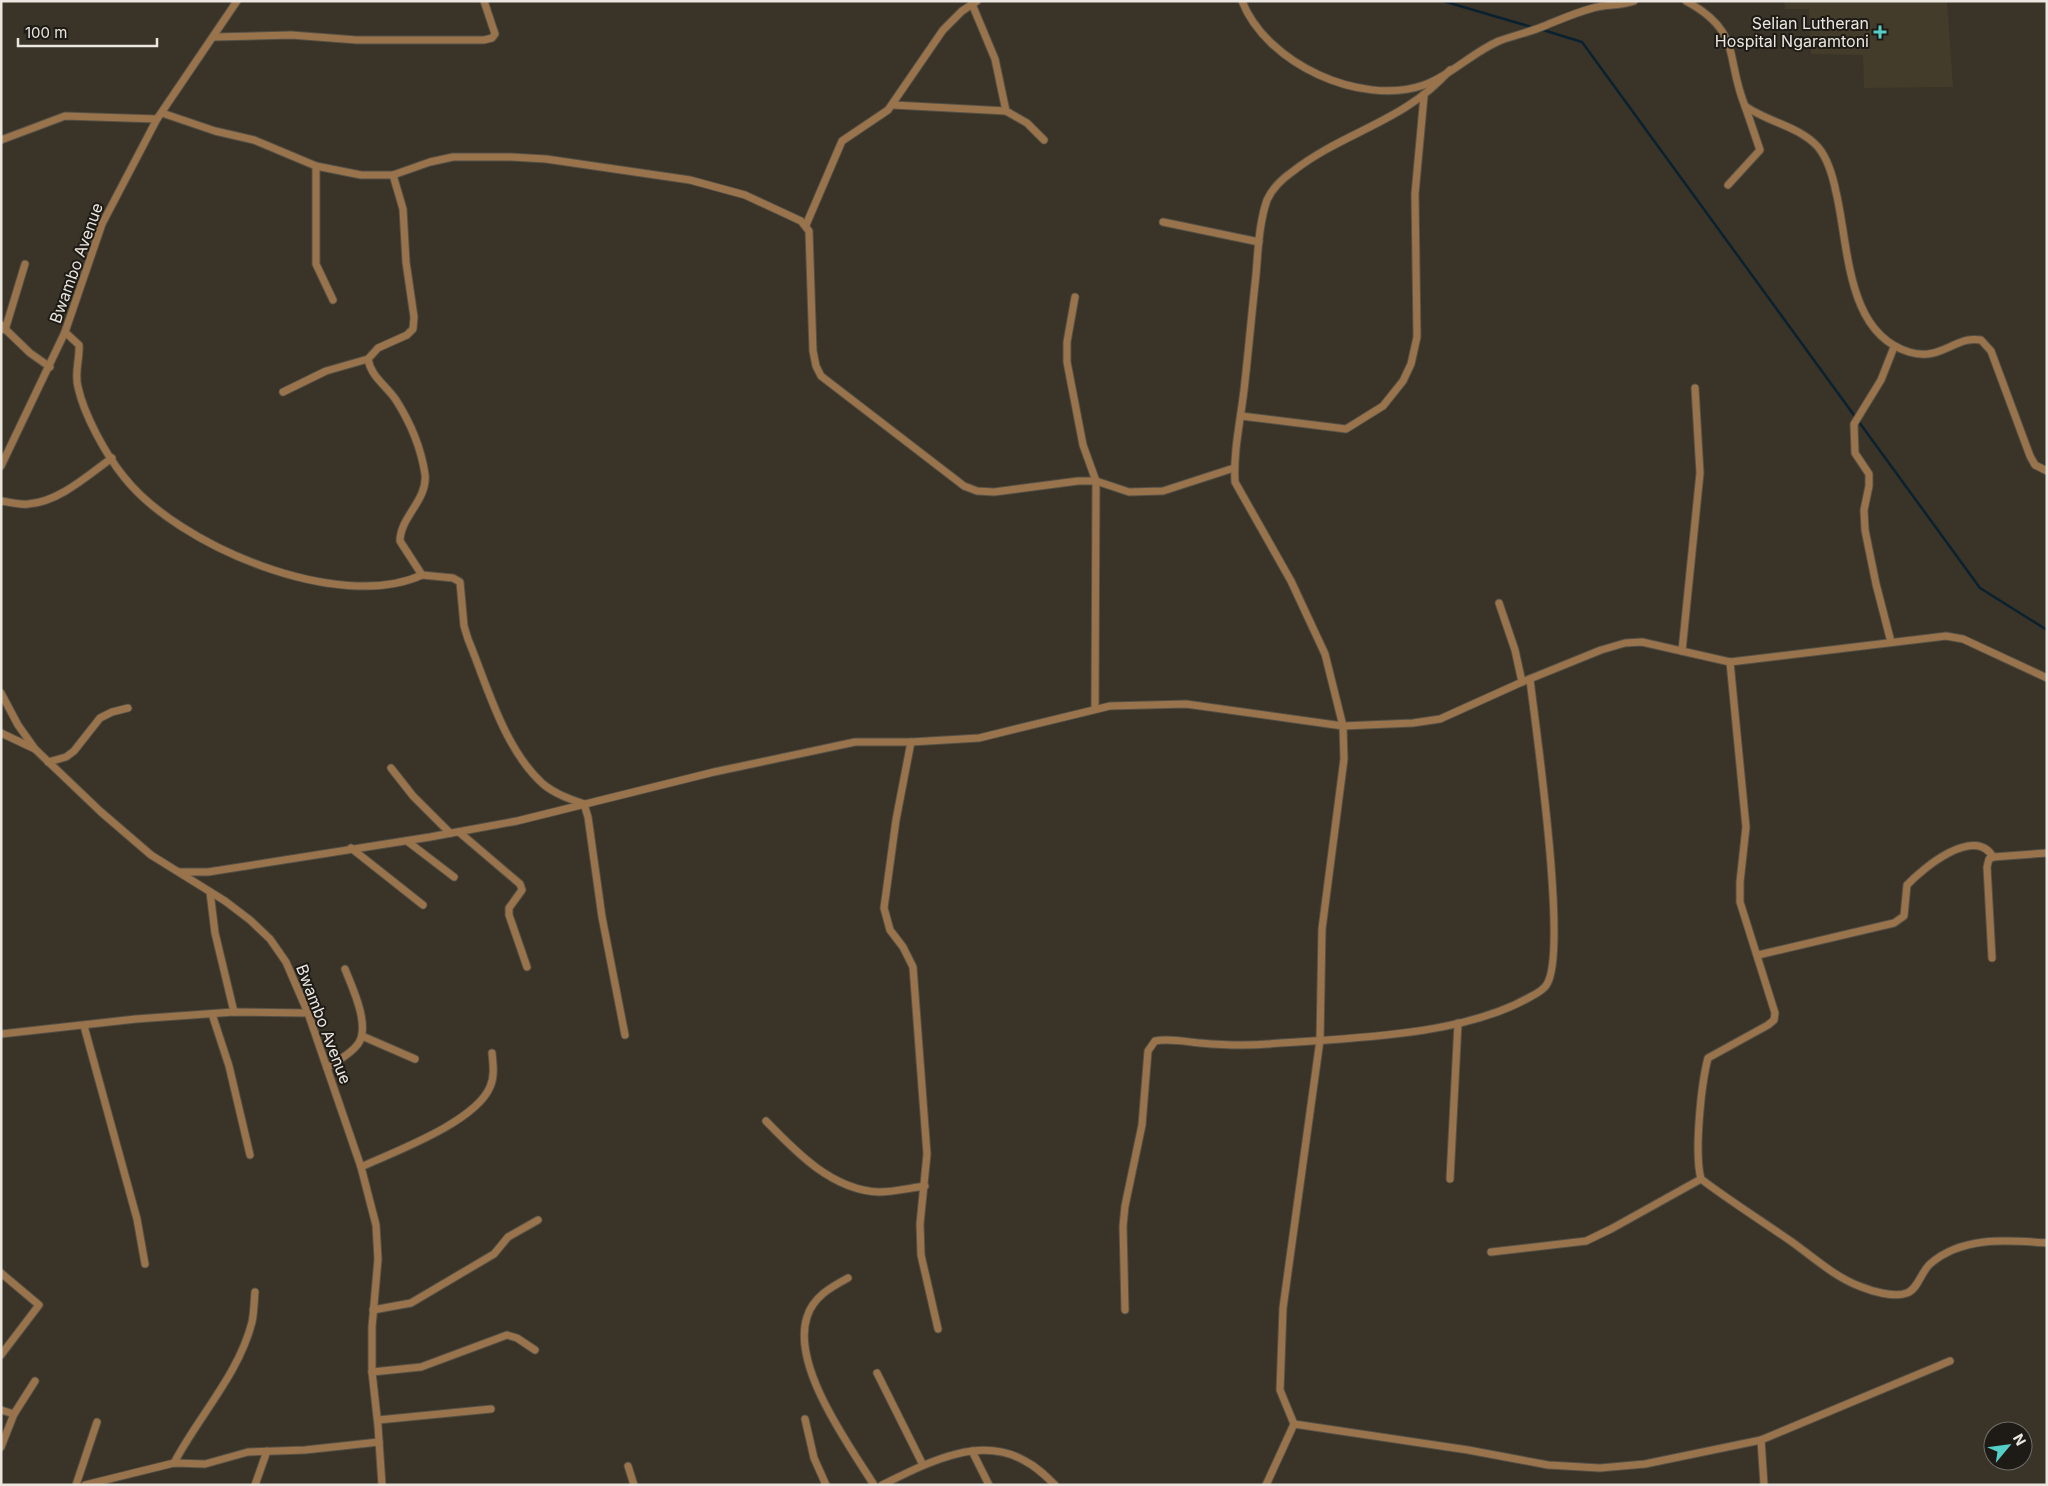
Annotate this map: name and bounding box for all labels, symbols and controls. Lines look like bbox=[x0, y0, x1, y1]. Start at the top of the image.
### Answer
place label: Selian Lutheran Hospital Ngaramtoni bbox=[1715, 13, 1869, 51]
scale bar bbox=[18, 15, 156, 47]
text: 100 m bbox=[25, 23, 67, 42]
marker: Selian Lutheran Hospital Ngaramtoni bbox=[1873, 25, 1887, 39]
street label: Bwambo Avenue bbox=[45, 200, 107, 326]
street label: Bwambo Avenue bbox=[292, 961, 356, 1087]
north arrow bbox=[1983, 1421, 2033, 1471]
text: N bbox=[2010, 1431, 2030, 1448]

